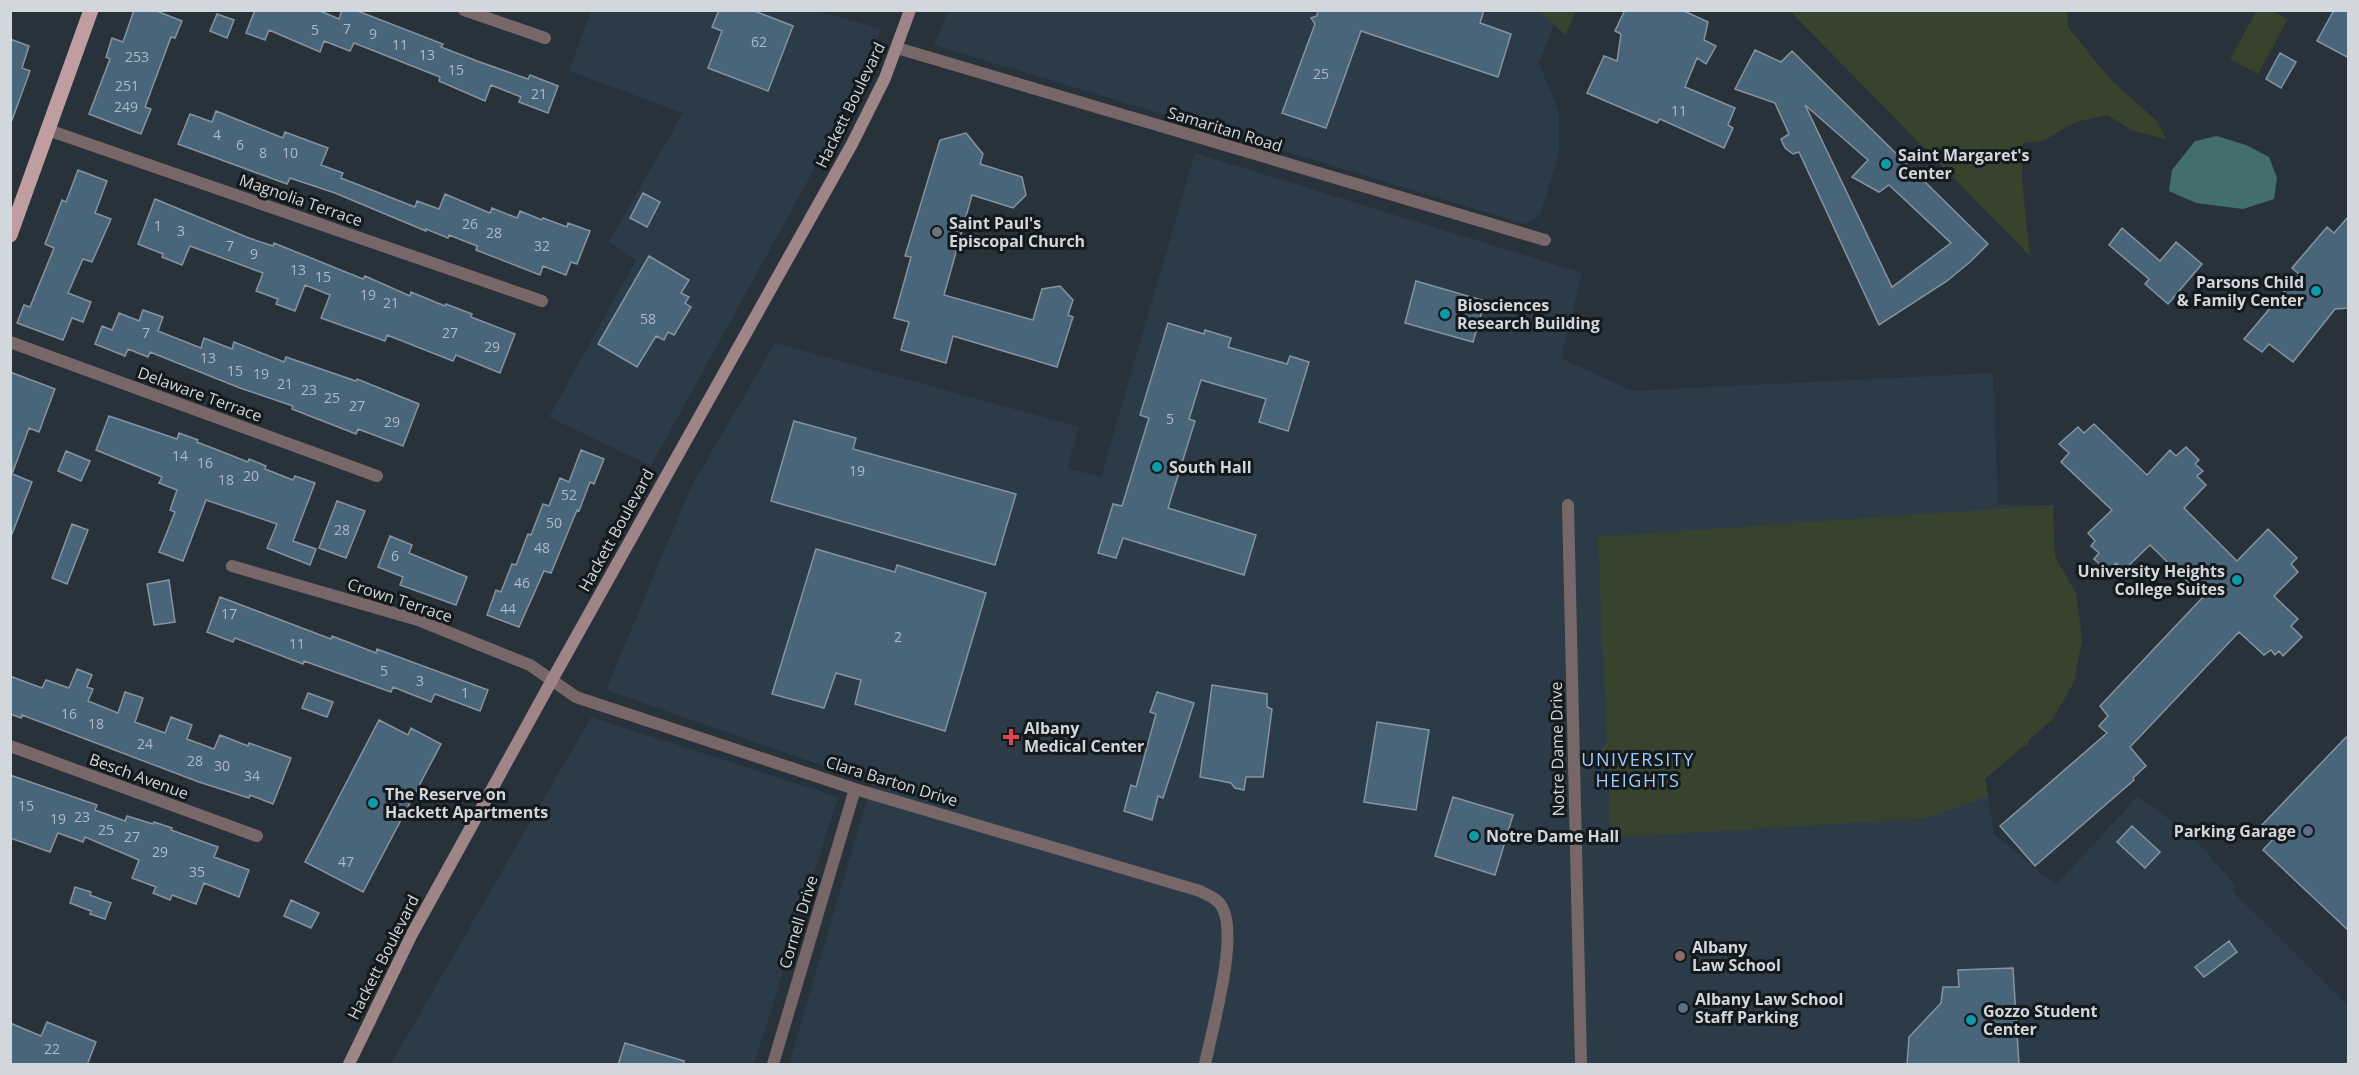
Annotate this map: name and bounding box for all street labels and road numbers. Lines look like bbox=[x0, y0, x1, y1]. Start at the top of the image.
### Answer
street label: Hackett Boulevard bbox=[810, 38, 890, 172]
street label: Samaritan Road bbox=[1165, 101, 1285, 157]
street label: Magnolia Terrace bbox=[236, 169, 366, 231]
street label: Delaware Terrace bbox=[135, 361, 265, 427]
street label: Hackett Boulevard bbox=[573, 465, 659, 595]
street label: Crown Terrace bbox=[345, 573, 455, 627]
street label: Notre Dame Drive bbox=[1545, 681, 1569, 817]
street label: Besch Avenue bbox=[86, 748, 192, 804]
street label: Clara Barton Drive bbox=[823, 750, 961, 812]
street label: Cornell Drive bbox=[773, 873, 823, 971]
street label: Hackett Boulevard bbox=[342, 891, 424, 1023]

